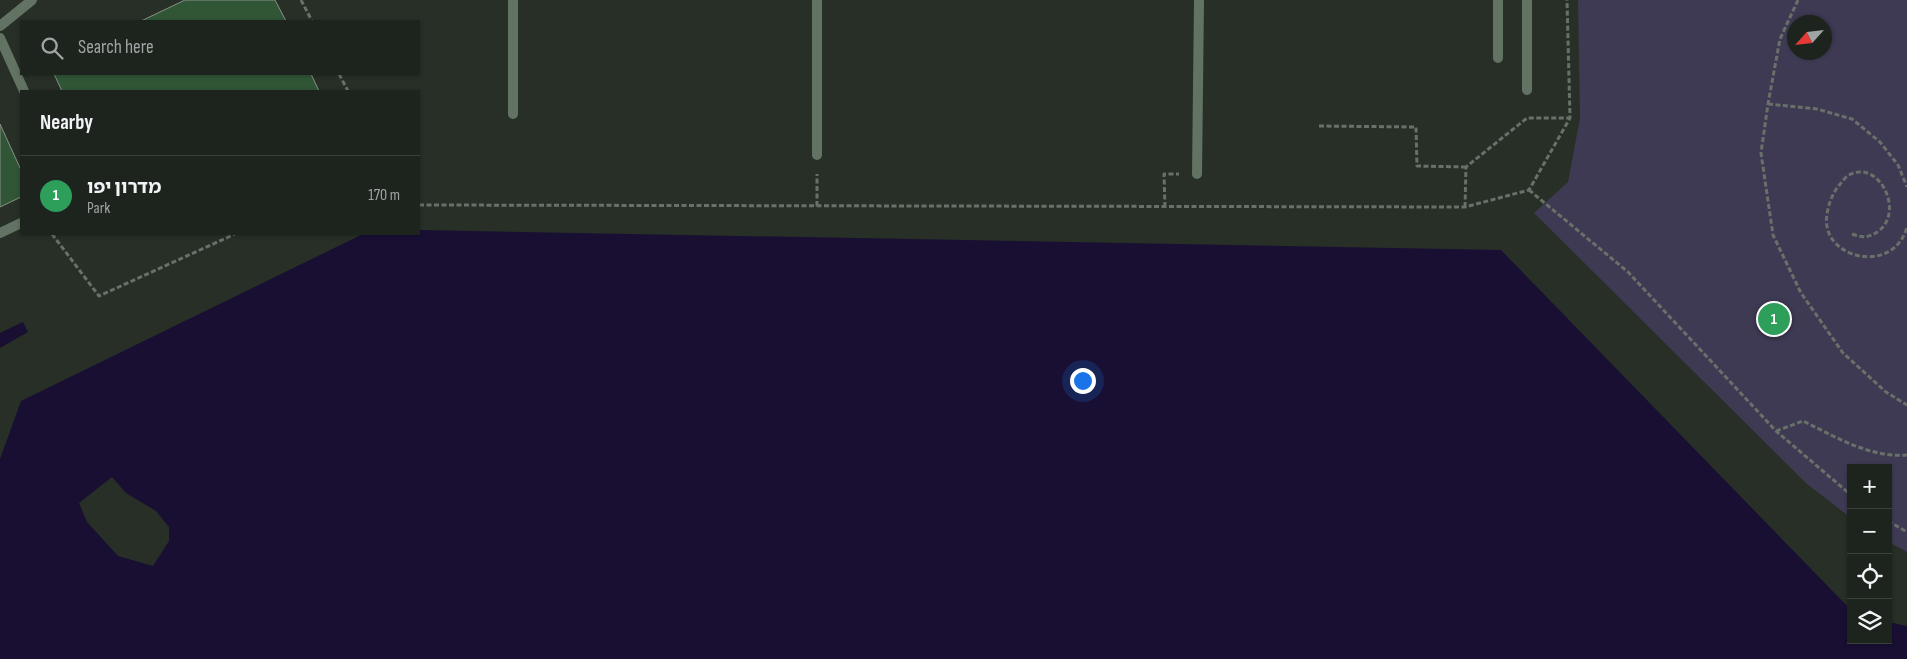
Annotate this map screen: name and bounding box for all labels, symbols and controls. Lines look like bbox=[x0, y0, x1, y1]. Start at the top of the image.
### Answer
north arrow bbox=[1787, 15, 1832, 60]
search box bbox=[20, 20, 420, 75]
icon: search bbox=[38, 34, 66, 62]
text: Search here bbox=[78, 36, 154, 59]
text: Nearby bbox=[40, 110, 93, 135]
text: מדרון יפו bbox=[87, 176, 161, 199]
text: 1 bbox=[53, 186, 59, 205]
text: 170 m bbox=[368, 186, 400, 205]
text: Park bbox=[87, 199, 110, 218]
pin: 1 bbox=[1758, 300, 1790, 338]
your location bbox=[1070, 368, 1096, 394]
map controls bbox=[1847, 464, 1892, 644]
button: + bbox=[1847, 464, 1892, 509]
button: − bbox=[1847, 509, 1892, 554]
button: locate bbox=[1847, 554, 1892, 599]
button: layers bbox=[1847, 599, 1892, 644]

